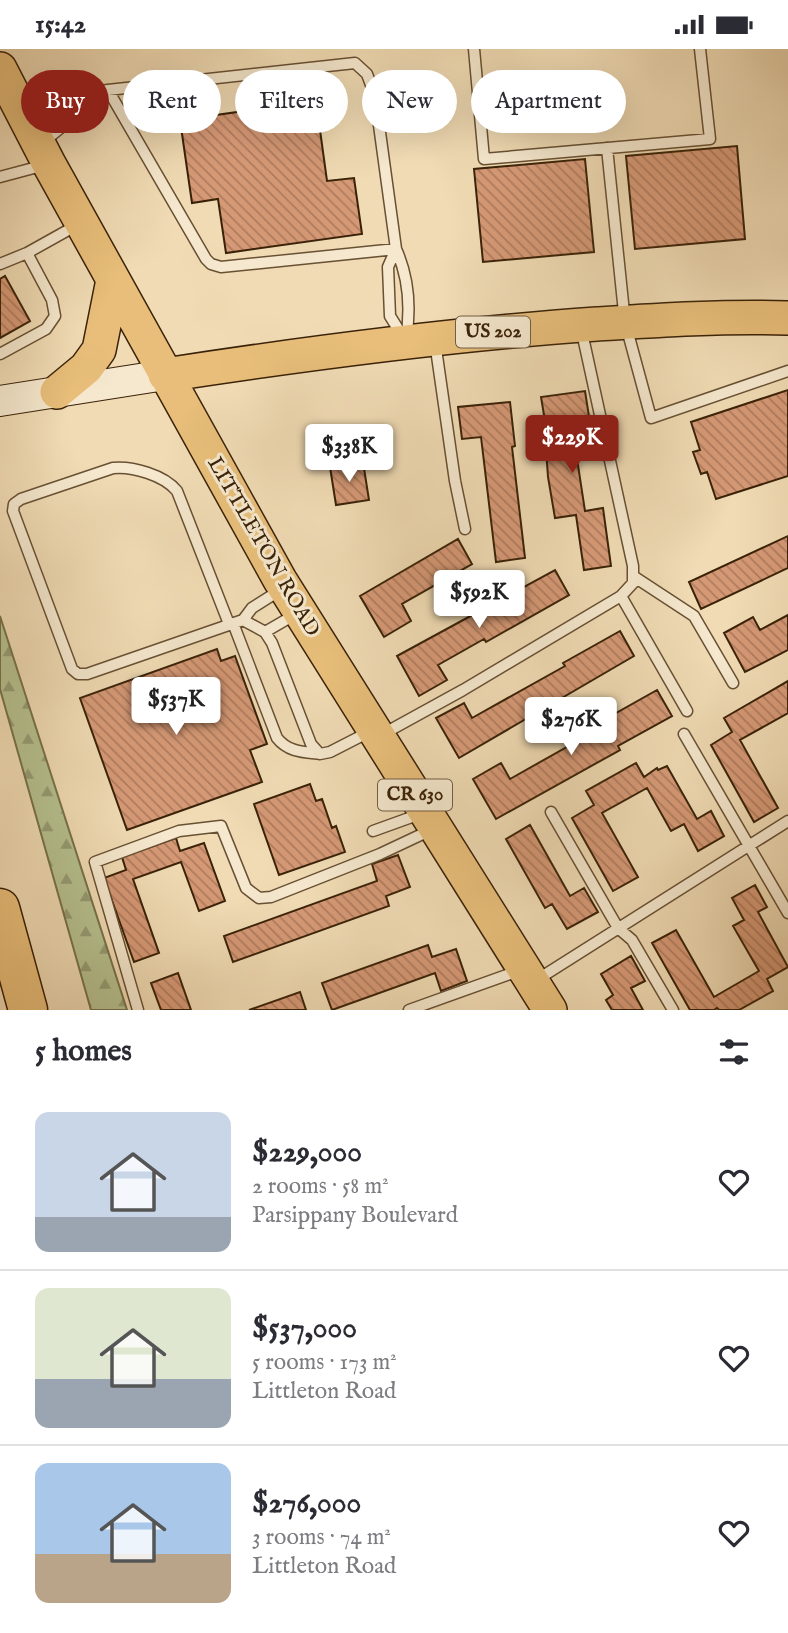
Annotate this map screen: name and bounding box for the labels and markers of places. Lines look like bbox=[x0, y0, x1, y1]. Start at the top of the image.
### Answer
pin: $229K bbox=[523, 415, 621, 475]
pin: $338K bbox=[300, 425, 398, 484]
pin: $592K bbox=[430, 571, 528, 630]
pin: $537K bbox=[127, 677, 225, 737]
pin: $276K bbox=[522, 697, 620, 757]

